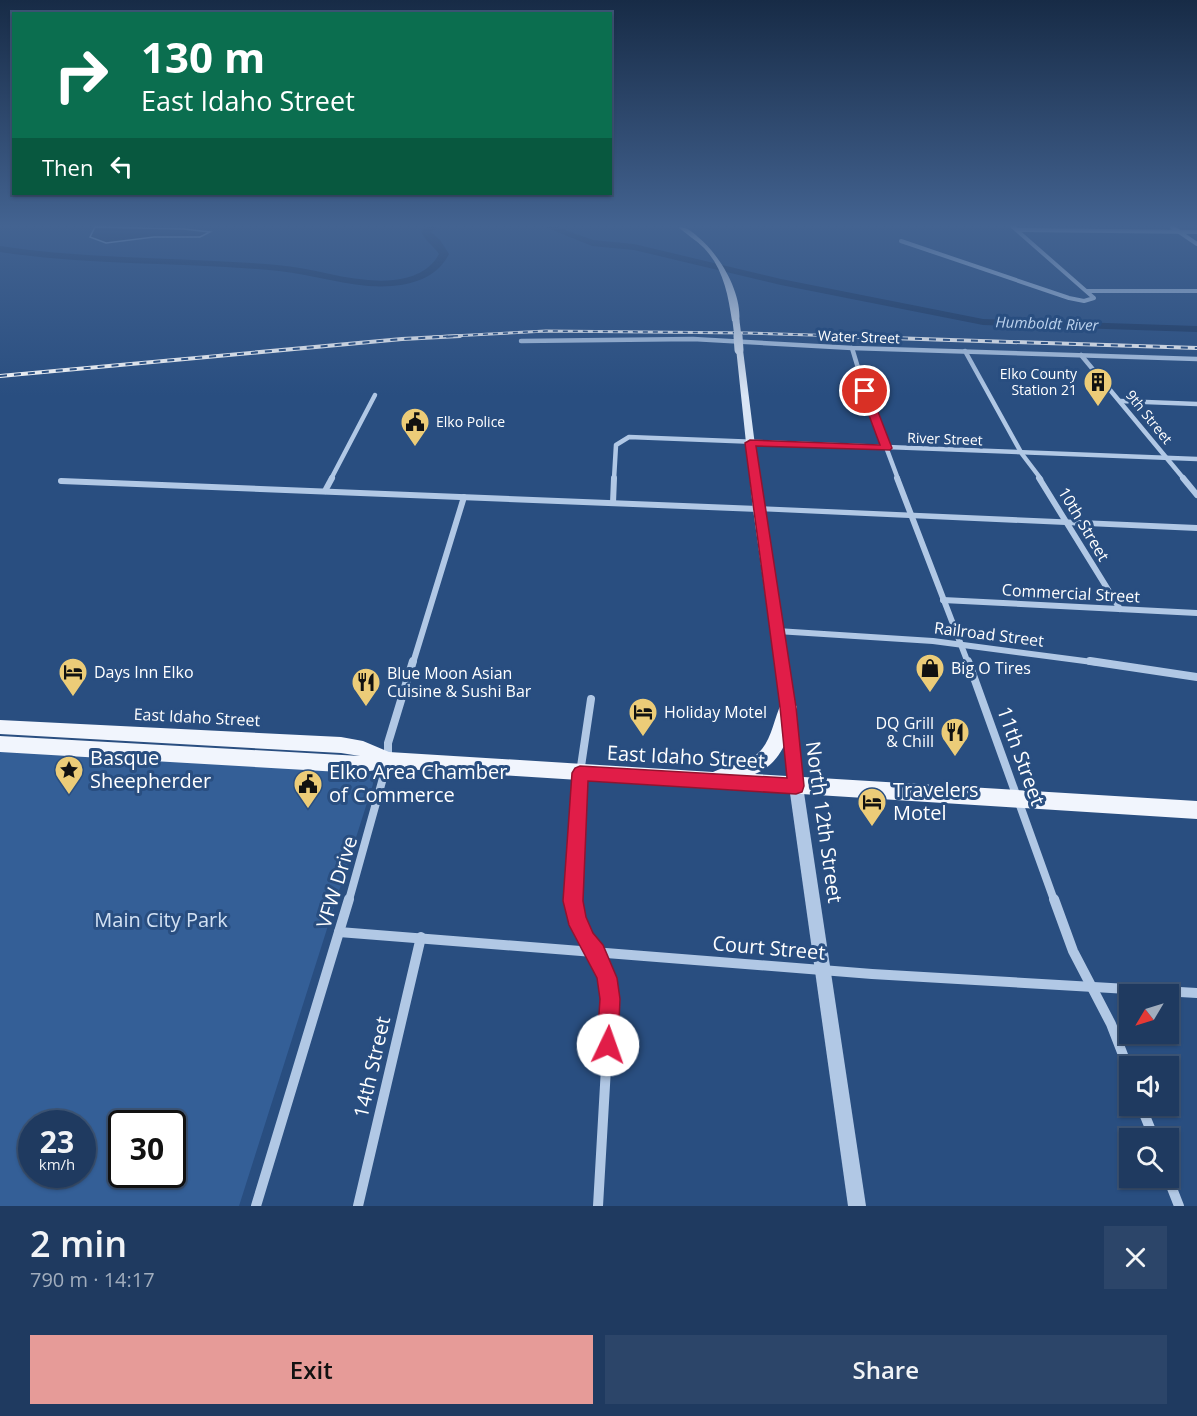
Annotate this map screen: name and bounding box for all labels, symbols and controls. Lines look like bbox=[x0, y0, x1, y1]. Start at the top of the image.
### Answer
text: 130 m bbox=[141, 28, 265, 85]
icon: right bbox=[42, 36, 120, 114]
text: East Idaho Street bbox=[141, 82, 355, 119]
icon: left bbox=[105, 150, 138, 183]
text: Then bbox=[42, 152, 93, 182]
water label: Humboldt River bbox=[995, 311, 1100, 335]
street label: Water Street bbox=[818, 326, 900, 347]
place label: Elko County Station 21 bbox=[1000, 364, 1078, 399]
pin bbox=[839, 365, 890, 416]
building icon: Elko County Station 21 bbox=[1082, 366, 1114, 408]
icon: arrive bbox=[848, 374, 881, 407]
street label: 9th Street bbox=[1122, 386, 1177, 448]
public building icon: Elko Police bbox=[399, 406, 431, 448]
place label: Elko Police bbox=[436, 412, 505, 431]
street label: River Street bbox=[907, 428, 983, 449]
street label: 10th Street bbox=[1053, 483, 1115, 565]
street label: Commercial Street bbox=[1001, 578, 1141, 608]
street label: Railroad Street bbox=[933, 616, 1045, 652]
shop icon: Big O Tires bbox=[914, 652, 946, 694]
hotel icon: Days Inn Elko bbox=[57, 656, 89, 698]
place label: Big O Tires bbox=[951, 657, 1031, 679]
place label: Days Inn Elko bbox=[94, 661, 194, 683]
place label: Blue Moon Asian Cuisine & Sushi Bar bbox=[387, 662, 532, 702]
restaurant icon: Blue Moon Asian Cuisine & Sushi Bar bbox=[350, 666, 382, 708]
hotel icon: Holiday Motel bbox=[627, 696, 659, 738]
place label: Holiday Motel bbox=[664, 701, 767, 723]
street label: East Idaho Street bbox=[133, 703, 261, 731]
street label: 11th Street bbox=[991, 703, 1052, 809]
place label: DQ Grill & Chill bbox=[876, 712, 934, 752]
restaurant icon: DQ Grill & Chill bbox=[939, 716, 971, 758]
street label: East Idaho Street bbox=[606, 739, 766, 774]
street label: North 12th Street bbox=[800, 739, 849, 905]
place label: Basque Sheepherder bbox=[90, 744, 211, 794]
place icon: Basque Sheepherder bbox=[53, 754, 85, 796]
place label: Elko Area Chamber of Commerce bbox=[329, 758, 507, 808]
public building icon: Elko Area Chamber of Commerce bbox=[292, 768, 324, 810]
place label: Travelers Motel bbox=[893, 776, 979, 826]
hotel icon: Travelers Motel bbox=[856, 786, 888, 828]
street label: VFW Drive bbox=[310, 833, 363, 931]
park label: Main City Park bbox=[94, 906, 228, 933]
street label: Court Street bbox=[711, 929, 827, 966]
north arrow bbox=[1119, 984, 1179, 1044]
map controls bbox=[1119, 984, 1179, 1188]
position arrow bbox=[576, 1013, 640, 1077]
street label: 14th Street bbox=[347, 1014, 396, 1120]
button: sound bbox=[1119, 1056, 1179, 1116]
speed limit sign: 30 bbox=[108, 1110, 186, 1188]
text: 23 bbox=[40, 1121, 74, 1162]
button: search bbox=[1119, 1128, 1179, 1188]
text: km/h bbox=[39, 1154, 75, 1174]
text: 2 min bbox=[30, 1219, 127, 1268]
button: close bbox=[1104, 1226, 1167, 1289]
text: 790 m · 14:17 bbox=[30, 1266, 155, 1293]
button: Exit bbox=[30, 1335, 593, 1404]
button: Share bbox=[605, 1335, 1167, 1404]

